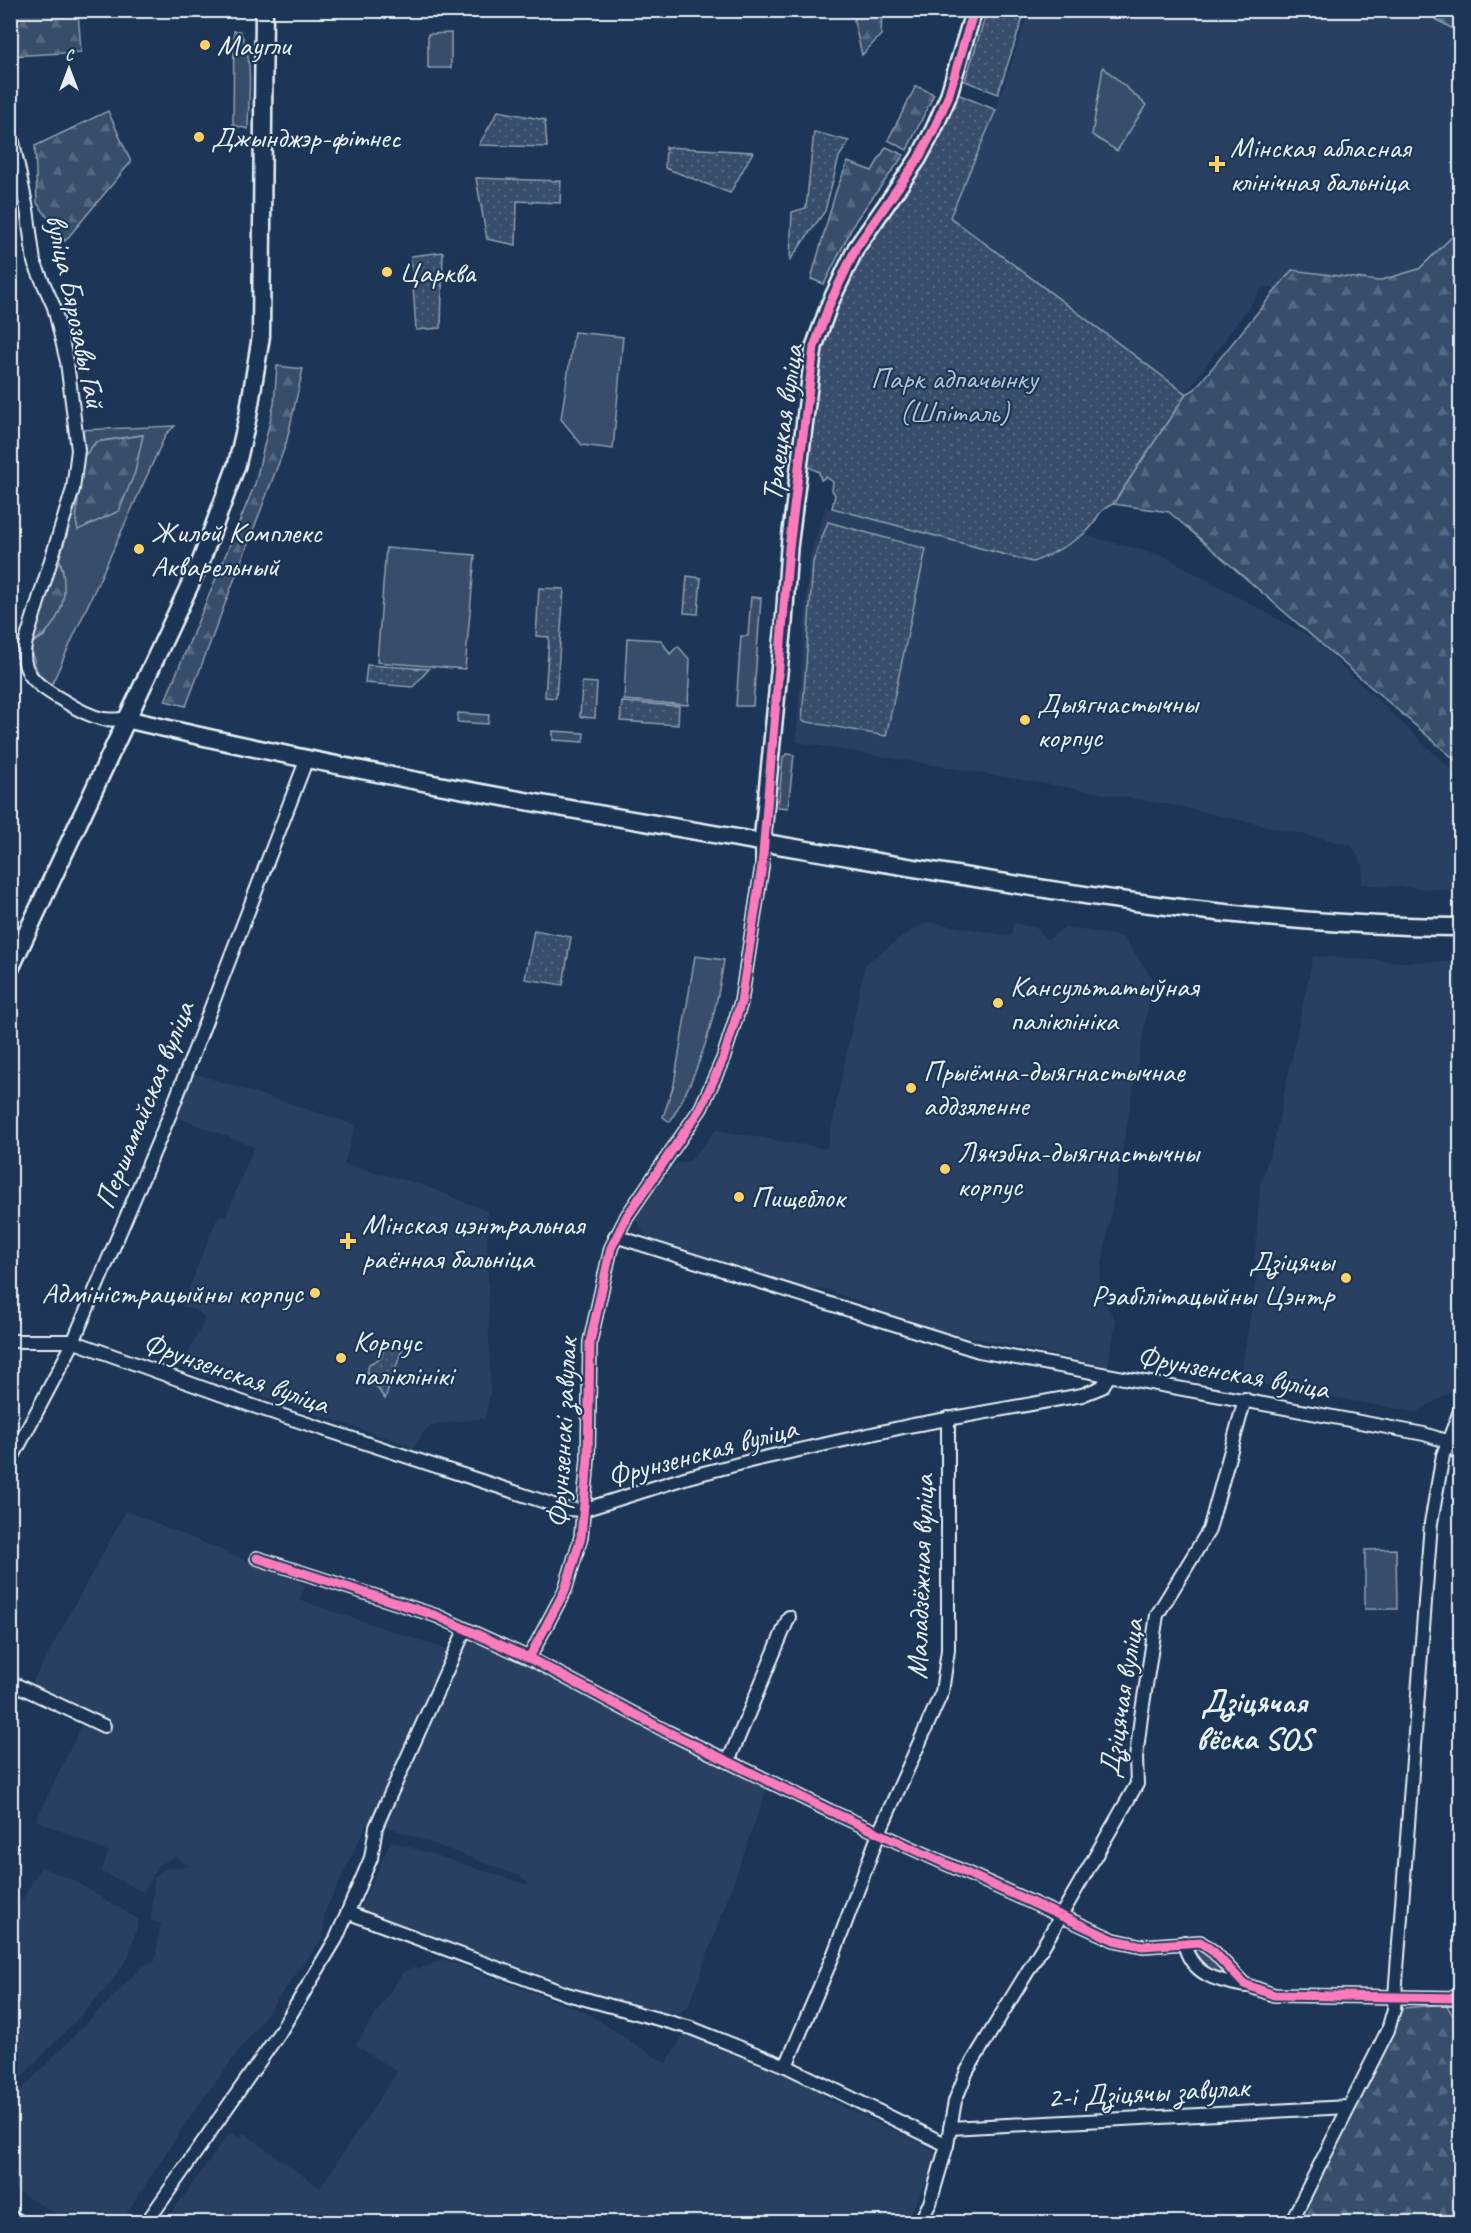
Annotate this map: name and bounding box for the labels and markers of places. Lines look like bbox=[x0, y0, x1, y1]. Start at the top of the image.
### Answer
place label: Маугли bbox=[217, 26, 292, 64]
marker: Маугли bbox=[198, 38, 212, 52]
place label: Джынджэр-фітнес bbox=[211, 118, 401, 156]
place label: Мінская абласная клінічная бальніца bbox=[1230, 128, 1413, 200]
marker: Джынджэр-фітнес bbox=[192, 130, 206, 144]
marker: Мінская абласная клінічная бальніца bbox=[1208, 155, 1226, 173]
place label: Царква bbox=[399, 253, 477, 291]
marker: Царква bbox=[380, 265, 394, 279]
place label: Жилой Комплекс Акварельный bbox=[151, 513, 323, 585]
marker: Жилой Комплекс Акварельный bbox=[132, 542, 146, 556]
place label: Дыягнастычны корпус bbox=[1037, 684, 1200, 756]
marker: Дыягнастычны корпус bbox=[1018, 713, 1032, 727]
place label: Кансультатыўная паліклініка bbox=[1010, 967, 1201, 1039]
marker: Кансультатыўная паліклініка bbox=[991, 996, 1005, 1010]
place label: Прыёмна-дыягнастычнае аддзяленне bbox=[923, 1052, 1187, 1124]
marker: Прыёмна-дыягнастычнае аддзяленне bbox=[904, 1081, 918, 1095]
place label: Лячэбна-дыягнастычны корпус bbox=[957, 1133, 1201, 1205]
marker: Лячэбна-дыягнастычны корпус bbox=[938, 1162, 952, 1176]
place label: Пищеблок bbox=[751, 1178, 848, 1216]
marker: Пищеблок bbox=[732, 1190, 746, 1204]
place label: Мінская цэнтральная раённая бальніца bbox=[362, 1205, 587, 1277]
marker: Мінская цэнтральная раённая бальніца bbox=[339, 1232, 357, 1250]
place label: Дзіцячы Рэабілітацыйны Цэнтр bbox=[1091, 1242, 1336, 1314]
marker: Дзіцячы Рэабілітацыйны Цэнтр bbox=[1339, 1271, 1353, 1285]
place label: Адміністрацыйны корпус bbox=[42, 1274, 304, 1312]
marker: Адміністрацыйны корпус bbox=[308, 1286, 322, 1300]
place label: Корпус паліклінікі bbox=[353, 1322, 457, 1394]
marker: Корпус паліклінікі bbox=[334, 1351, 348, 1365]

